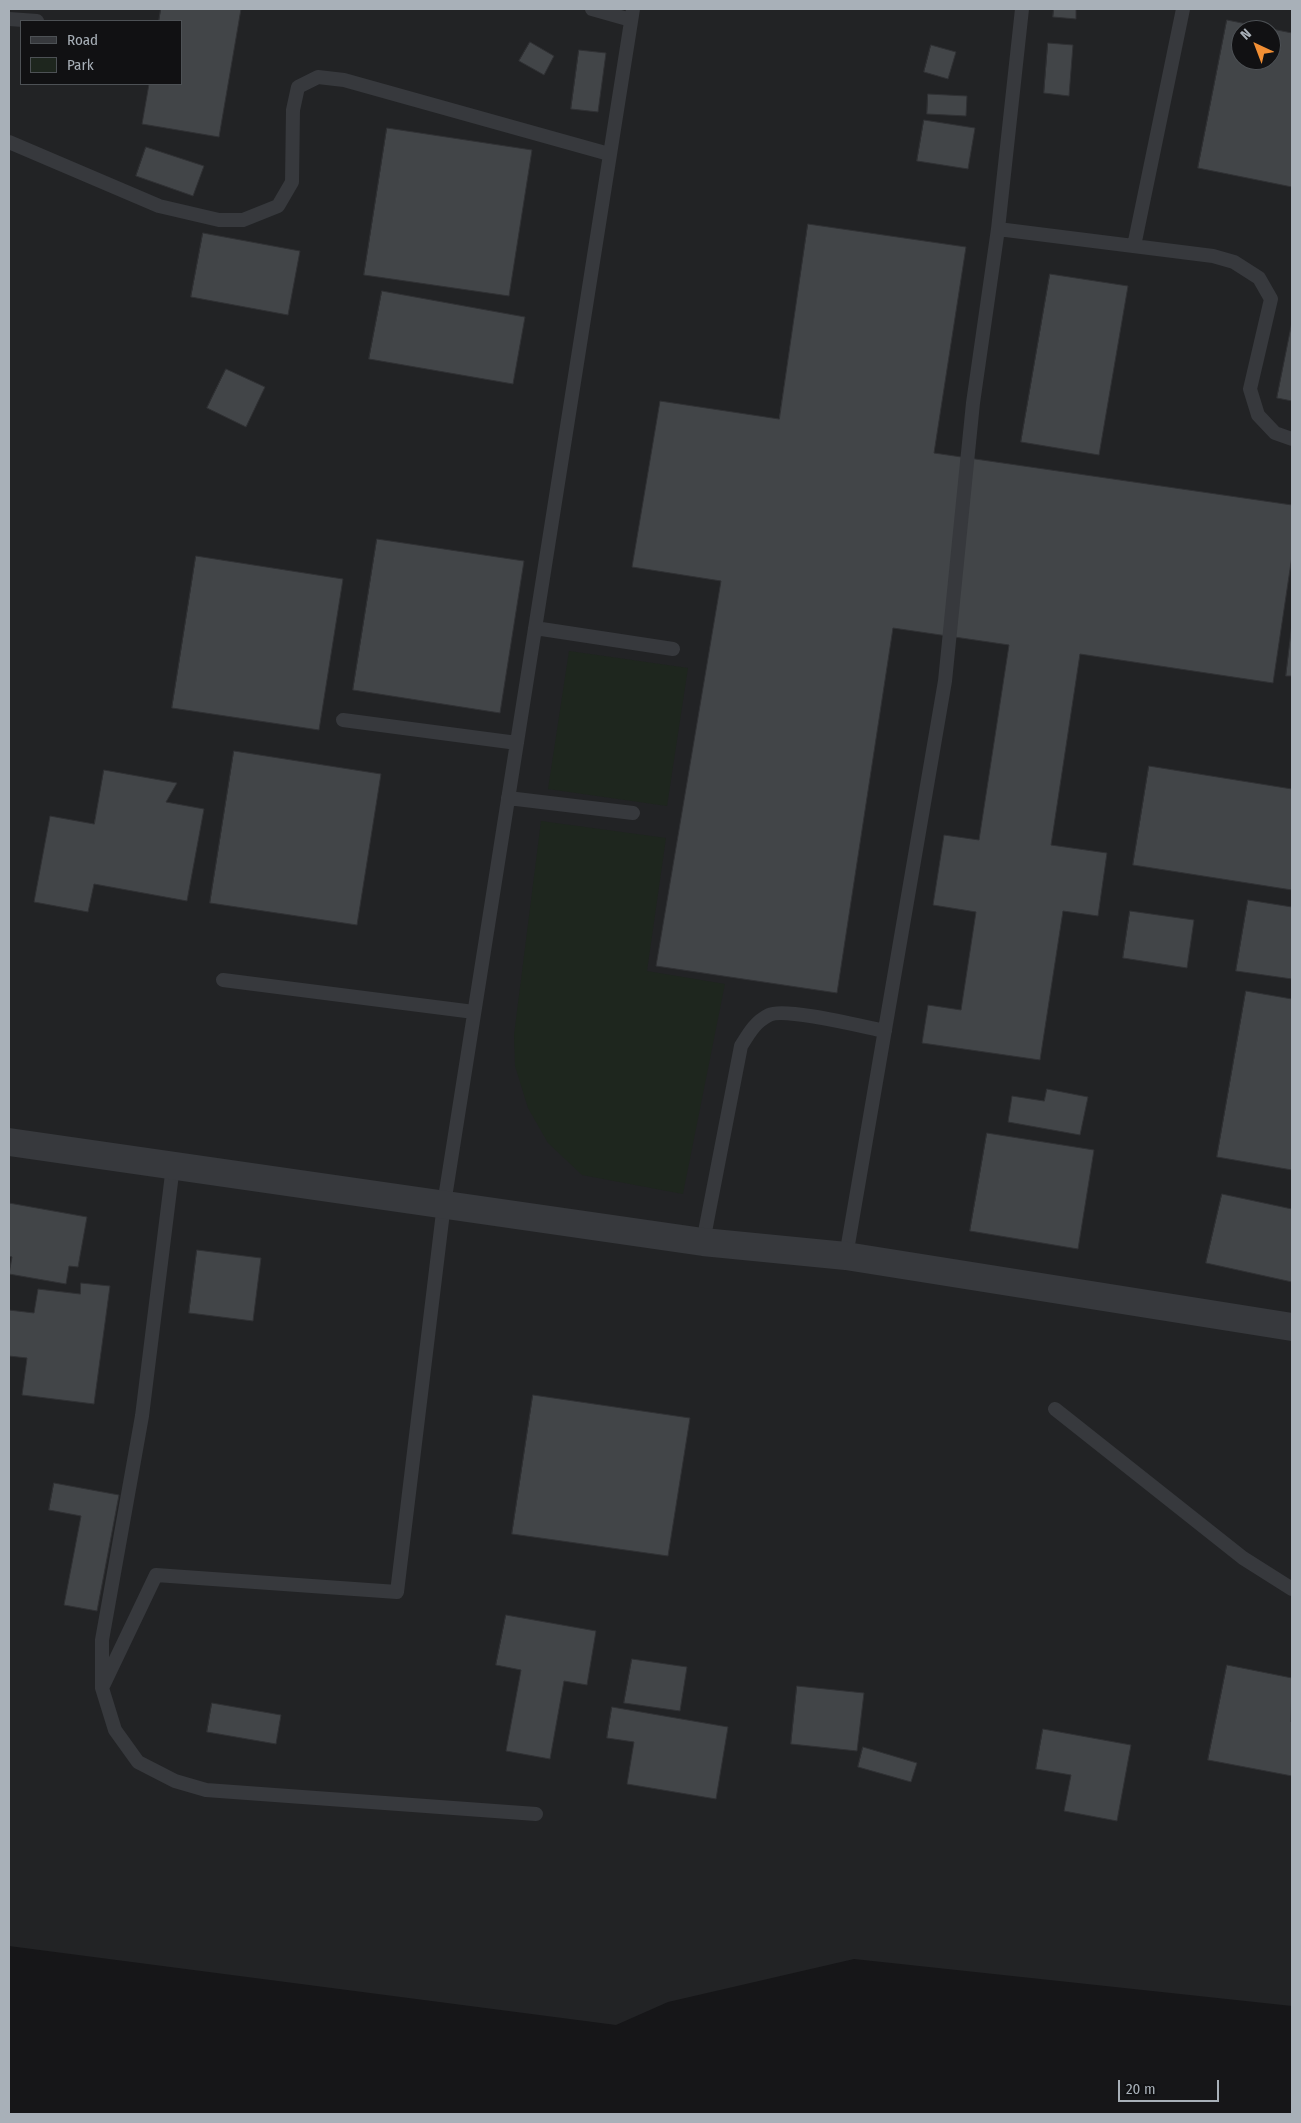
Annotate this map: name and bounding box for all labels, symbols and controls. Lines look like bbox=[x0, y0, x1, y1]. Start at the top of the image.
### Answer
legend bbox=[20, 20, 182, 85]
north arrow bbox=[1231, 20, 1281, 70]
text: N bbox=[1237, 25, 1255, 43]
text: Road bbox=[67, 31, 98, 49]
text: Park bbox=[67, 56, 94, 74]
scale bar bbox=[1121, 2070, 1222, 2102]
text: 20 m bbox=[1126, 2080, 1156, 2098]

